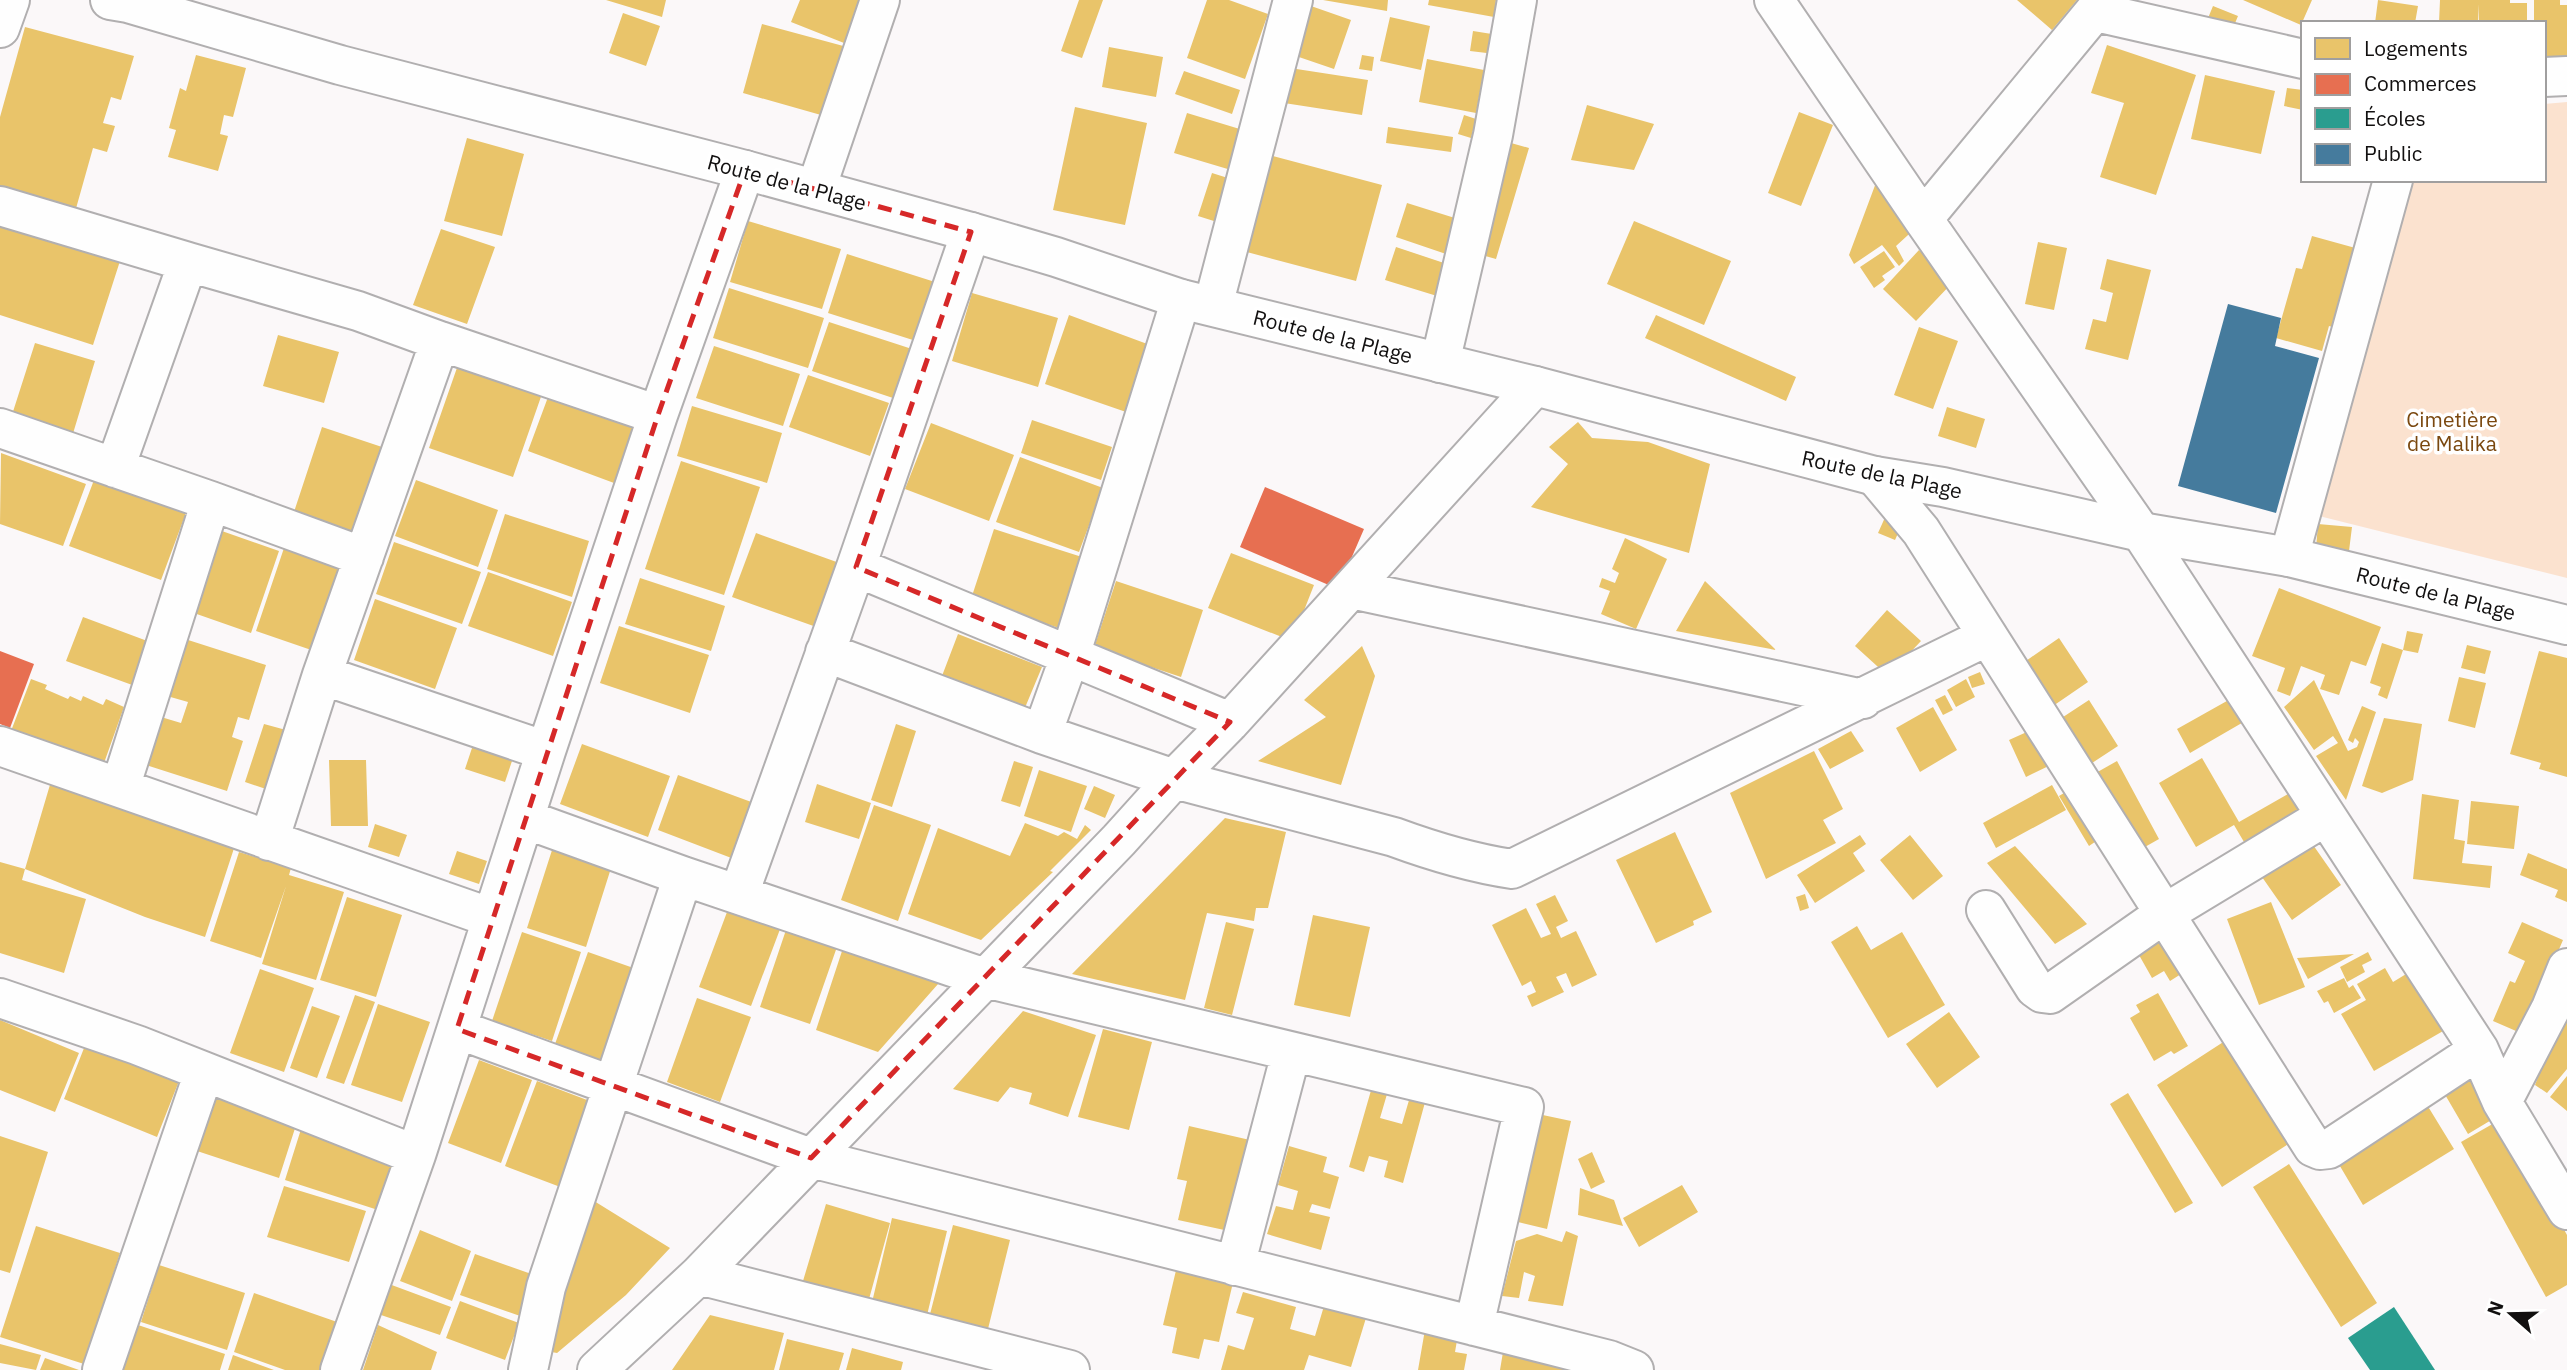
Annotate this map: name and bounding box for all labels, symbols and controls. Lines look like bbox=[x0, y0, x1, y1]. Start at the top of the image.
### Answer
legend bbox=[2301, 21, 2546, 182]
text: Logements bbox=[2364, 34, 2468, 62]
text: Commerces bbox=[2364, 69, 2477, 97]
text: Écoles bbox=[2364, 104, 2426, 132]
text: Public bbox=[2364, 139, 2422, 167]
street label: Route de la Plage bbox=[705, 147, 869, 217]
street label: Route de la Plage bbox=[1250, 303, 1416, 369]
park label: Cimetière de Malika bbox=[2406, 405, 2498, 457]
street label: Route de la Plage bbox=[1799, 443, 1965, 505]
street label: Route de la Plage bbox=[2353, 560, 2519, 626]
north arrow bbox=[2476, 1279, 2546, 1349]
text: N bbox=[2481, 1298, 2509, 1319]

